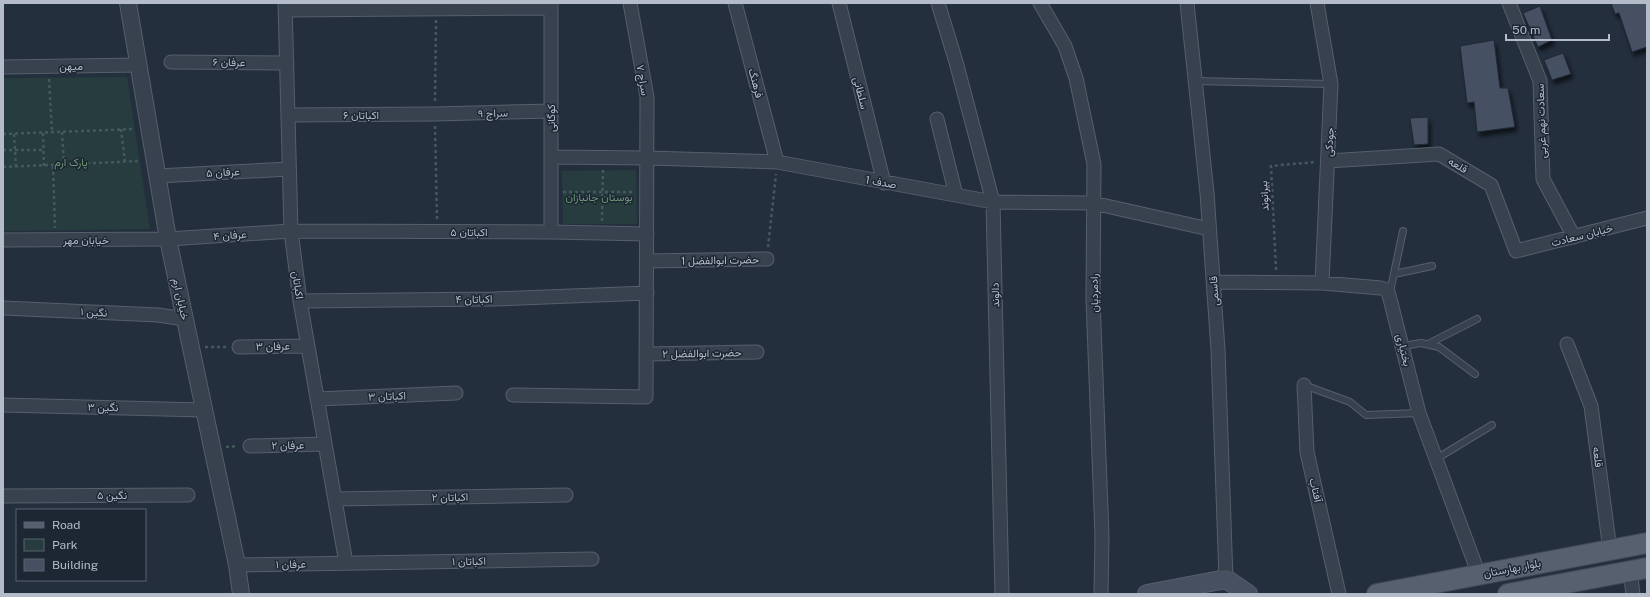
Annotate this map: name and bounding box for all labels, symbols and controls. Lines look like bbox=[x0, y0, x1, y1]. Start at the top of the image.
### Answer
scale bar bbox=[1506, 16, 1609, 42]
text: 50 m bbox=[1512, 23, 1540, 37]
street label: عرفان ۶ bbox=[213, 56, 246, 69]
street label: میهن bbox=[59, 60, 83, 73]
street label: سراج ۷ bbox=[633, 64, 651, 97]
street label: فرهنگ bbox=[745, 67, 766, 99]
street label: سلطانی bbox=[850, 76, 871, 111]
street label: سعادت نهم غربی bbox=[1534, 83, 1550, 159]
street label: کوگانی bbox=[545, 104, 558, 132]
street label: سراج ۹ bbox=[478, 106, 509, 122]
street label: اکباتان ۶ bbox=[343, 109, 379, 122]
street label: جودکی bbox=[1322, 127, 1337, 157]
street label: قلعه bbox=[1446, 155, 1470, 175]
park label: پارک ارم bbox=[54, 156, 88, 170]
street label: عرفان ۵ bbox=[206, 165, 240, 180]
street label: صدف 1 bbox=[864, 173, 898, 191]
street label: بیرانوند bbox=[1257, 180, 1272, 212]
park label: بوستان جانبازان bbox=[565, 191, 633, 204]
street label: خیابان سعادت bbox=[1550, 222, 1614, 249]
street label: اکباتان ۵ bbox=[450, 226, 488, 239]
street label: عرفان ۴ bbox=[213, 228, 247, 243]
street label: خیابان مهر bbox=[62, 234, 109, 247]
street label: حضرت ابوالفضل 1 bbox=[681, 253, 759, 268]
street label: اکباتان bbox=[289, 270, 306, 300]
street label: رادمردیان bbox=[1088, 273, 1101, 313]
street label: قاسمی bbox=[1207, 275, 1222, 306]
street label: خیابان ارم bbox=[169, 277, 191, 321]
street label: دالوند bbox=[989, 282, 1002, 308]
street label: اکباتان ۴ bbox=[455, 293, 493, 306]
street label: نگین ۱ bbox=[80, 305, 108, 320]
street label: بختیاری bbox=[1393, 332, 1414, 368]
street label: عرفان ۳ bbox=[256, 340, 291, 353]
street label: حضرت ابوالفضل ۲ bbox=[662, 346, 742, 361]
street label: اکباتان ۳ bbox=[368, 389, 406, 404]
street label: نگین ۳ bbox=[87, 401, 119, 414]
street label: عرفان ۲ bbox=[271, 439, 305, 452]
street label: قلعه bbox=[1591, 446, 1605, 468]
street label: آفتاب bbox=[1306, 477, 1325, 505]
street label: نگین ۵ bbox=[97, 489, 127, 502]
street label: اکباتان ۲ bbox=[432, 491, 468, 504]
legend bbox=[16, 509, 146, 581]
text: Road bbox=[52, 518, 80, 532]
text: Park bbox=[52, 538, 78, 552]
street label: اکباتان ۱ bbox=[452, 555, 486, 568]
street label: بلوار بهارستان bbox=[1482, 557, 1542, 580]
text: Building bbox=[52, 558, 98, 572]
street label: عرفان ۱ bbox=[276, 558, 307, 571]

